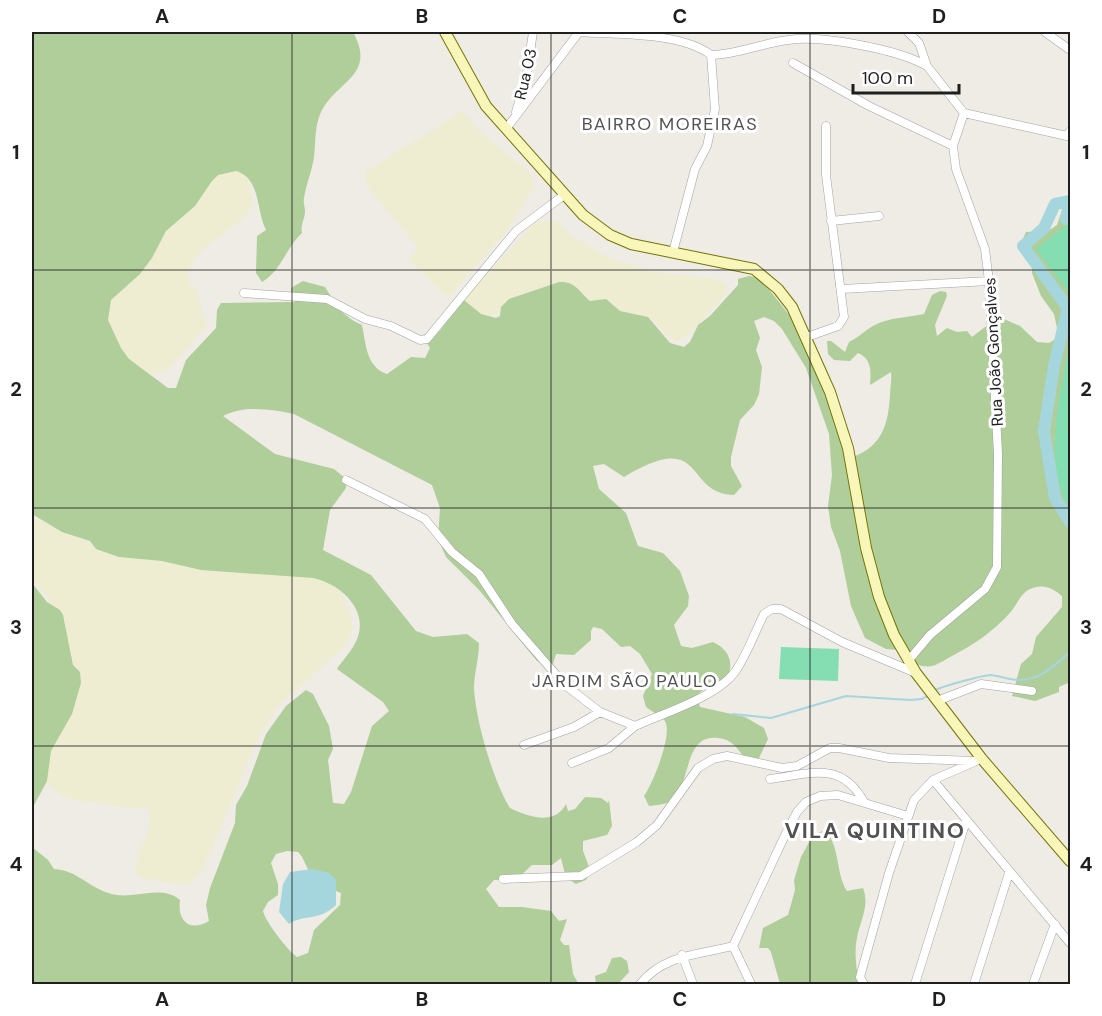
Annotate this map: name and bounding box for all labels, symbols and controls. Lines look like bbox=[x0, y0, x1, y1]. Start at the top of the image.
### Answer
text: A bbox=[155, 3, 169, 29]
text: B bbox=[416, 3, 428, 29]
text: C bbox=[673, 3, 687, 29]
text: D bbox=[932, 3, 946, 29]
street label: Rua 03 bbox=[509, 46, 542, 102]
scale bar bbox=[853, 57, 960, 95]
text: 100 m bbox=[862, 66, 913, 90]
district label: BAIRRO MOREIRAS bbox=[582, 112, 758, 136]
text: 1 bbox=[12, 139, 20, 165]
text: 1 bbox=[1082, 139, 1090, 165]
street label: Rua João Gonçalves bbox=[979, 277, 1008, 427]
text: 2 bbox=[10, 376, 22, 402]
text: 2 bbox=[1080, 376, 1092, 402]
text: 3 bbox=[10, 614, 22, 640]
text: 3 bbox=[1080, 614, 1092, 640]
district label: JARDIM SÃO PAULO bbox=[532, 669, 718, 693]
district label: VILA QUINTINO bbox=[785, 816, 965, 845]
text: 4 bbox=[10, 851, 23, 877]
text: 4 bbox=[1080, 851, 1093, 877]
text: A bbox=[155, 986, 169, 1012]
text: B bbox=[416, 986, 428, 1012]
text: C bbox=[673, 986, 687, 1012]
text: D bbox=[932, 986, 946, 1012]

